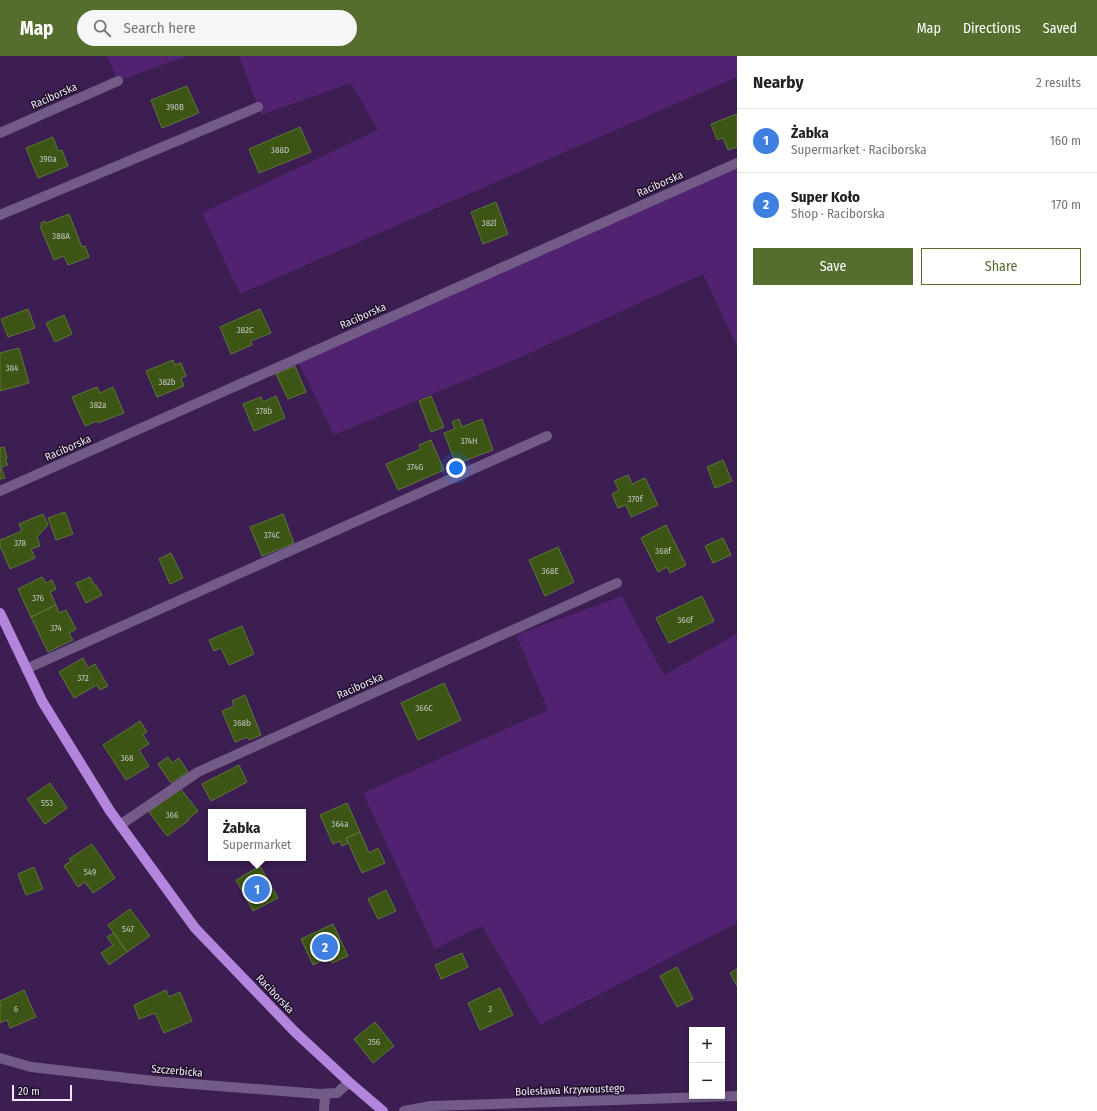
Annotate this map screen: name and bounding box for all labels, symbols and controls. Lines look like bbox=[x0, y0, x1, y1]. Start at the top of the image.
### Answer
search box bbox=[77, 10, 357, 46]
text: Map bbox=[20, 17, 53, 40]
icon: search bbox=[91, 17, 113, 39]
text: Search here bbox=[123, 19, 196, 37]
text: Map bbox=[917, 20, 941, 37]
text: Directions bbox=[963, 20, 1021, 37]
text: Saved bbox=[1043, 20, 1077, 37]
text: Nearby bbox=[753, 72, 804, 93]
text: 2 results bbox=[1036, 75, 1081, 90]
street label: Raciborska bbox=[29, 80, 79, 112]
house number: 390B bbox=[166, 102, 184, 112]
text: Żabka bbox=[791, 124, 829, 142]
text: 1 bbox=[763, 133, 769, 148]
text: 160 m bbox=[1050, 133, 1081, 148]
text: Supermarket · Raciborska bbox=[791, 142, 927, 157]
house number: 388D bbox=[271, 145, 289, 155]
house number: 390a bbox=[39, 154, 57, 164]
street label: Raciborska bbox=[635, 168, 685, 200]
text: Super Koło bbox=[791, 188, 860, 206]
text: 2 bbox=[763, 197, 769, 212]
text: 170 m bbox=[1051, 197, 1081, 212]
text: Shop · Raciborska bbox=[791, 206, 885, 221]
house number: 382l bbox=[482, 218, 497, 228]
house number: 388A bbox=[52, 231, 70, 241]
button: Save bbox=[753, 248, 913, 285]
button: Share bbox=[921, 248, 1081, 285]
street label: Raciborska bbox=[338, 300, 388, 332]
house number: 382C bbox=[237, 325, 254, 335]
house number: 384 bbox=[6, 363, 19, 373]
house number: 382b bbox=[158, 377, 176, 387]
house number: 382a bbox=[90, 400, 107, 410]
house number: 378b bbox=[256, 406, 273, 416]
street label: Raciborska bbox=[43, 432, 93, 464]
house number: 374H bbox=[460, 436, 478, 446]
your location bbox=[446, 458, 466, 478]
house number: 374G bbox=[407, 462, 423, 472]
house number: 370f bbox=[627, 494, 644, 504]
house number: 374C bbox=[264, 530, 281, 540]
house number: 378 bbox=[14, 538, 26, 548]
house number: 368f bbox=[655, 546, 672, 556]
house number: 368E bbox=[541, 566, 559, 576]
house number: 376 bbox=[32, 593, 44, 603]
house number: 366f bbox=[677, 615, 694, 625]
house number: 374 bbox=[50, 623, 63, 633]
street label: Raciborska bbox=[335, 670, 385, 702]
house number: 372 bbox=[77, 673, 89, 683]
house number: 366C bbox=[415, 703, 433, 713]
house number: 368b bbox=[233, 718, 251, 728]
house number: 368 bbox=[120, 753, 134, 763]
house number: 553 bbox=[41, 798, 53, 808]
popup bbox=[208, 809, 306, 861]
house number: 366 bbox=[166, 810, 179, 820]
text: Żabka bbox=[223, 819, 260, 837]
house number: 364a bbox=[331, 819, 349, 829]
text: Supermarket bbox=[223, 837, 291, 852]
house number: 549 bbox=[84, 867, 96, 877]
pin: 1 bbox=[244, 874, 270, 904]
house number: 547 bbox=[122, 924, 134, 934]
pin: 2 bbox=[312, 932, 338, 962]
street label: Raciborska bbox=[253, 972, 297, 1016]
house number: 6 bbox=[14, 1004, 19, 1014]
house number: 3 bbox=[488, 1004, 492, 1014]
map controls bbox=[689, 1027, 725, 1099]
button: + bbox=[689, 1027, 725, 1063]
house number: 356 bbox=[368, 1037, 381, 1047]
street label: Szczerbicka bbox=[151, 1062, 203, 1080]
button: − bbox=[689, 1063, 725, 1099]
street label: Bolesława Krzywoustego bbox=[515, 1082, 625, 1098]
scale bar bbox=[12, 1083, 72, 1102]
text: 20 m bbox=[18, 1085, 40, 1098]

